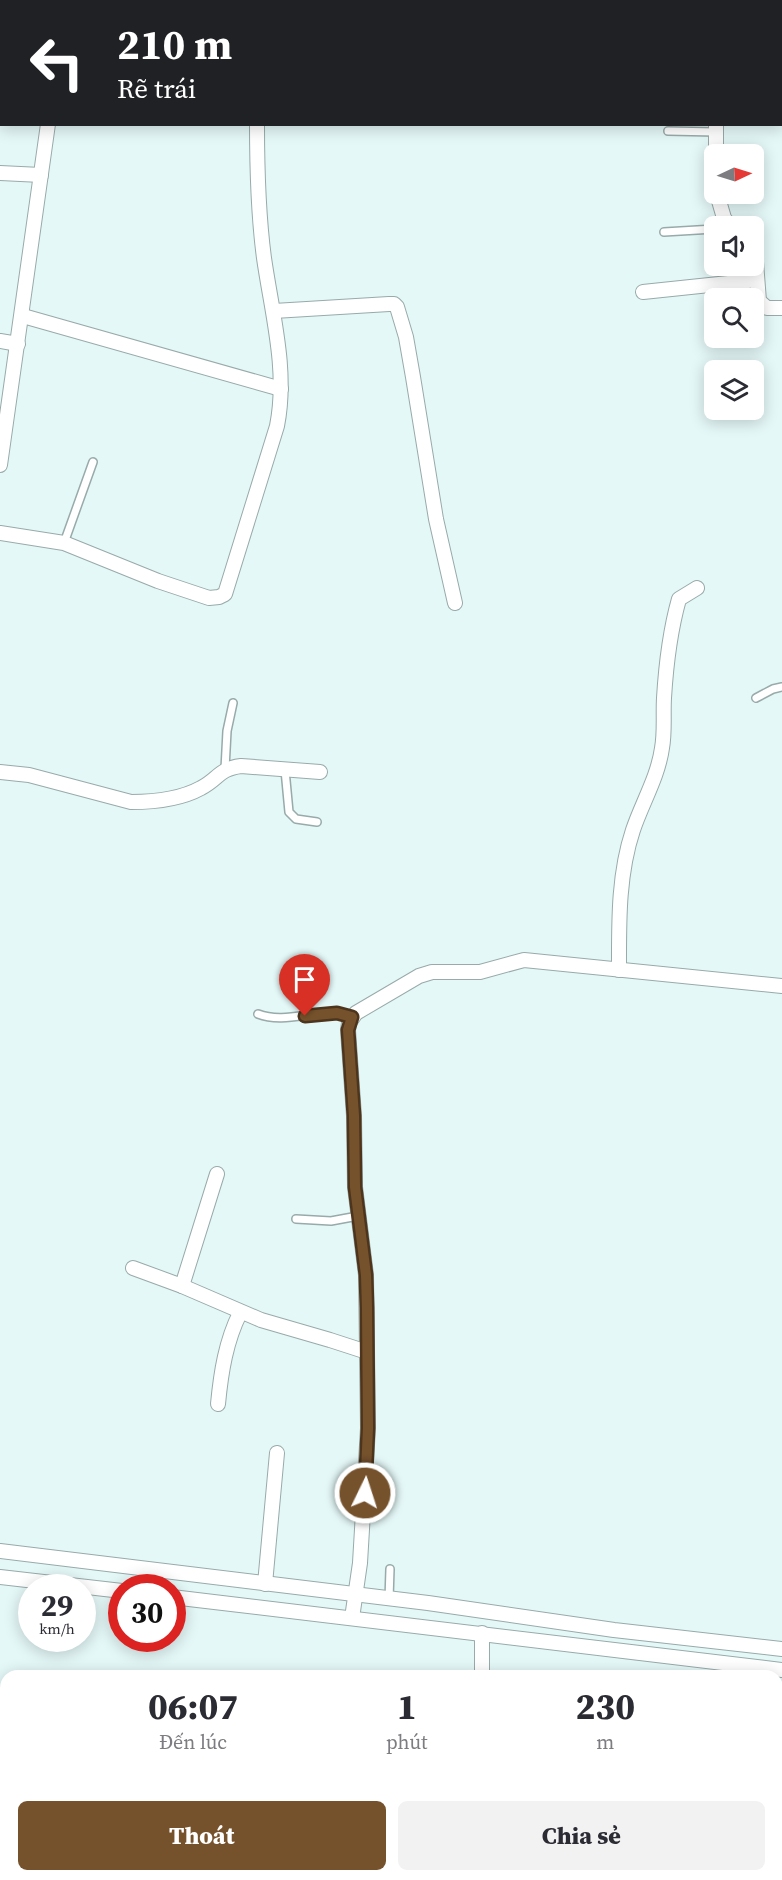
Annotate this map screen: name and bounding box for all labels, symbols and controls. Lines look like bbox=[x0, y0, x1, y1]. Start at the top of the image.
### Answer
text: 210 m bbox=[117, 15, 232, 73]
icon: left bbox=[18, 24, 96, 102]
text: Rẽ trái bbox=[117, 70, 196, 107]
north arrow bbox=[704, 144, 764, 204]
map controls bbox=[704, 144, 764, 420]
button: sound bbox=[704, 216, 764, 276]
button: search bbox=[704, 288, 764, 348]
button: layers bbox=[704, 360, 764, 420]
pin bbox=[279, 954, 330, 1016]
icon: arrive bbox=[288, 963, 321, 996]
position arrow bbox=[333, 1461, 397, 1525]
speed limit sign: 30 bbox=[108, 1574, 186, 1652]
text: 29 bbox=[41, 1585, 73, 1626]
text: km/h bbox=[39, 1618, 75, 1639]
text: 06:07 bbox=[148, 1682, 238, 1731]
text: 1 bbox=[397, 1682, 417, 1731]
text: 230 bbox=[576, 1682, 635, 1731]
text: Đến lúc bbox=[159, 1728, 227, 1756]
text: phút bbox=[386, 1728, 428, 1756]
text: m bbox=[596, 1728, 614, 1756]
button: Thoát bbox=[18, 1801, 386, 1870]
button: Chia sẻ bbox=[398, 1801, 765, 1870]

